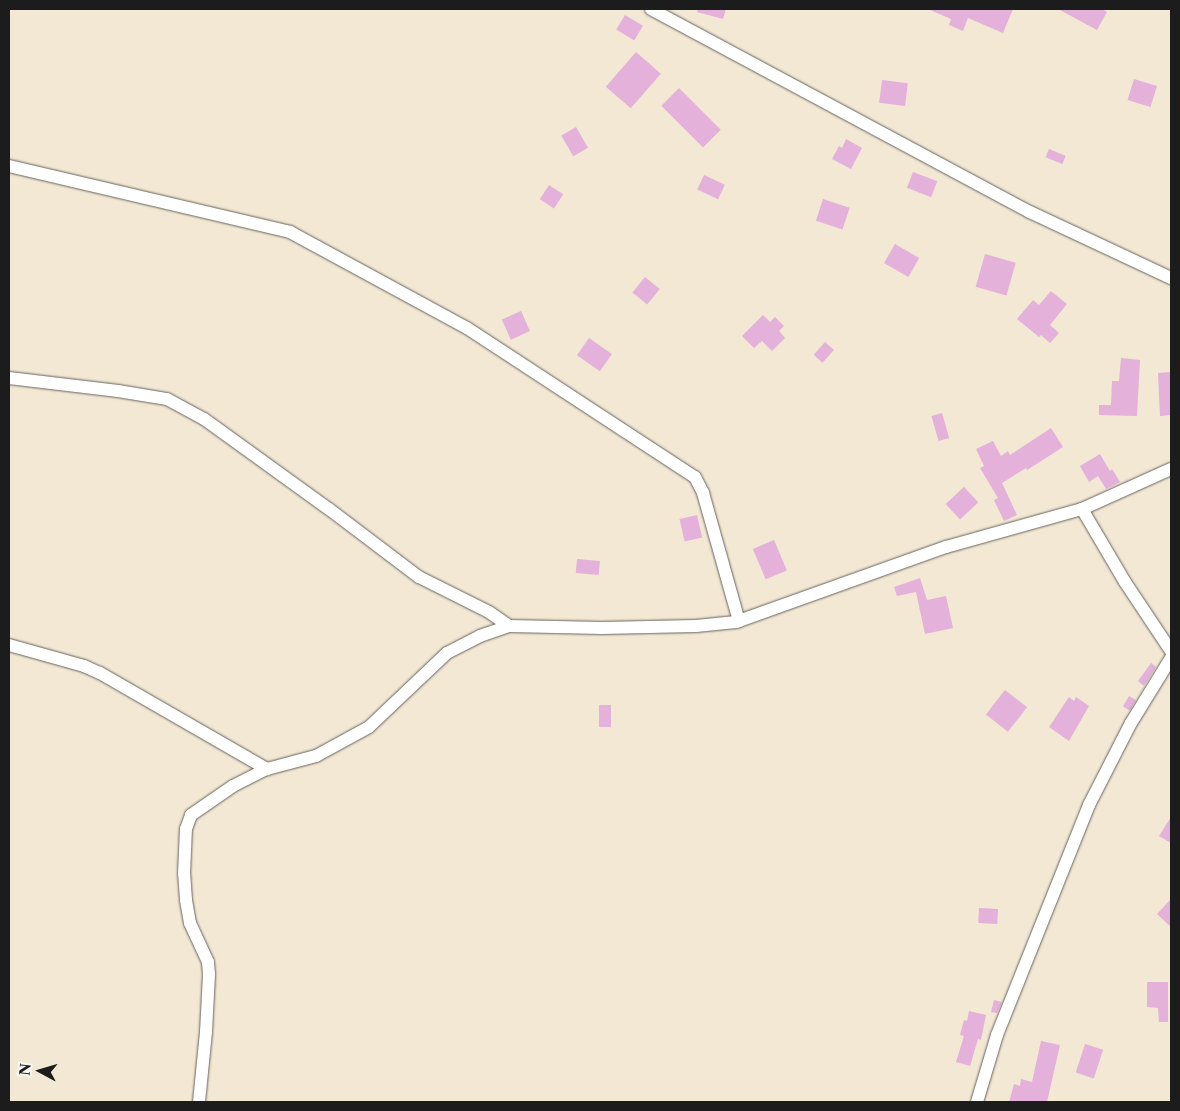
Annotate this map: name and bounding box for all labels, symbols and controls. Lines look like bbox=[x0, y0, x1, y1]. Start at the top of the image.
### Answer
north arrow bbox=[15, 1046, 65, 1096]
text: N bbox=[15, 1062, 35, 1076]

